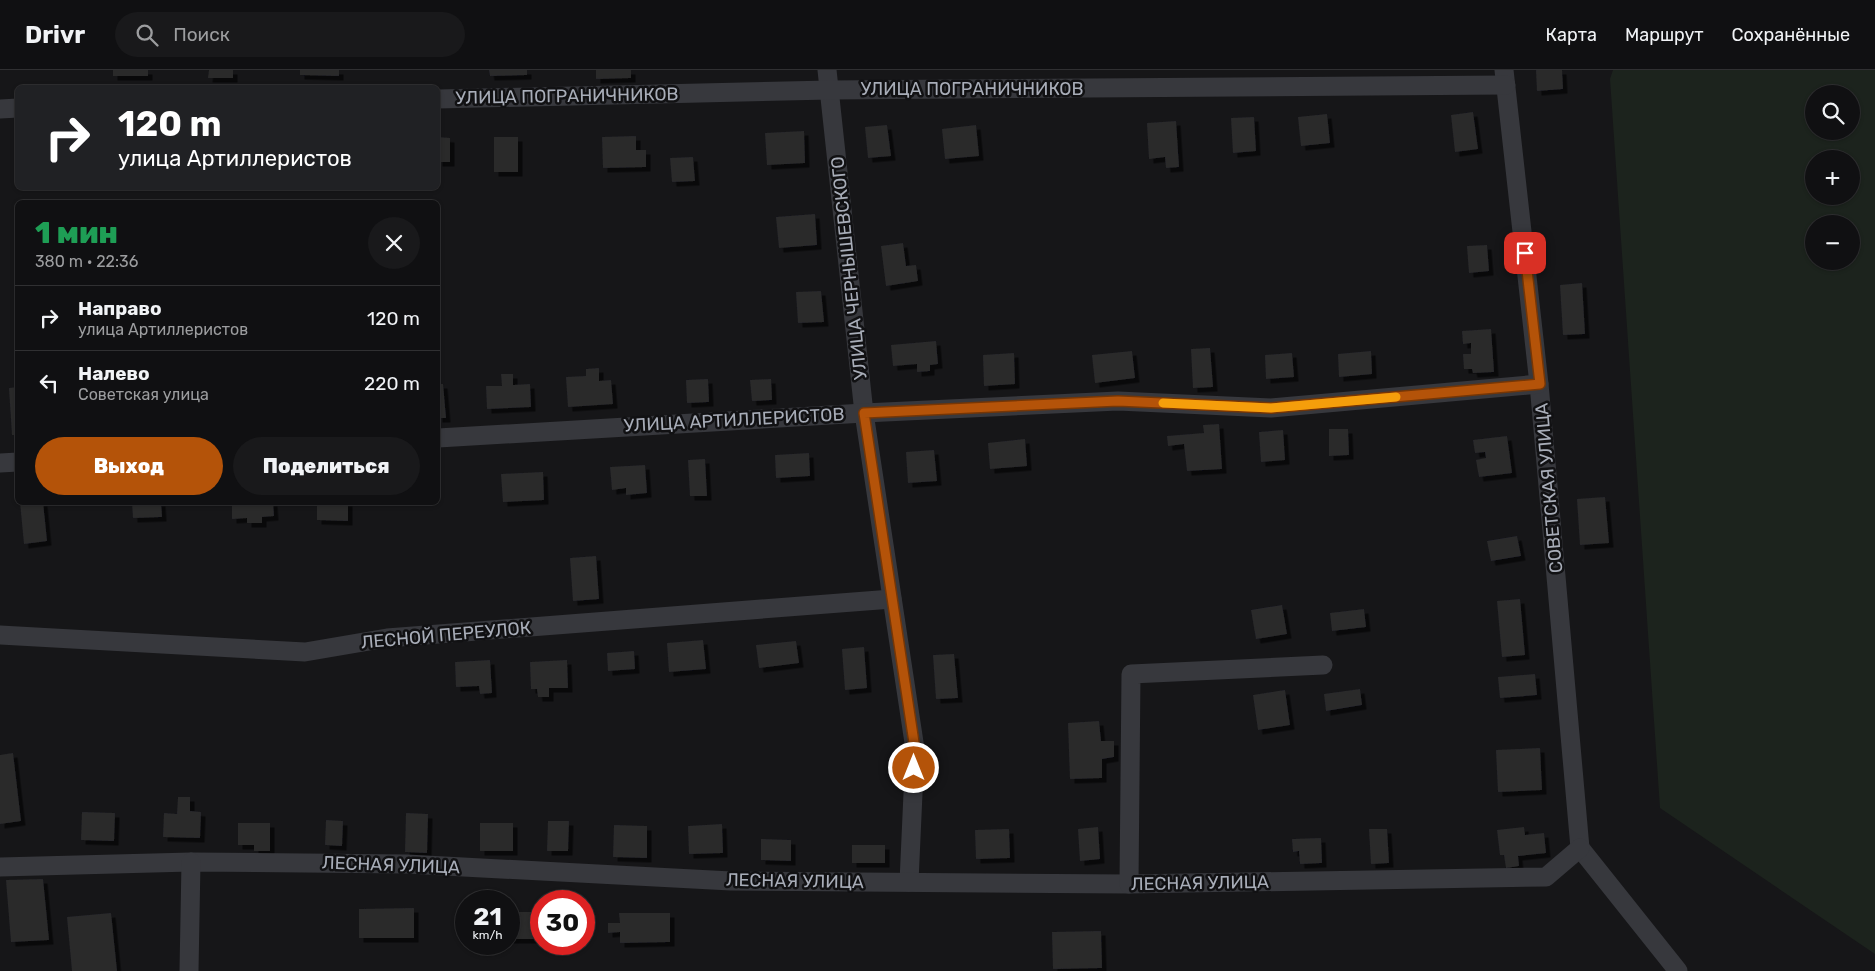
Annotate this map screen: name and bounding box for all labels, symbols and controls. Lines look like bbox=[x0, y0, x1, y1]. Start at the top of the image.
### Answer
search box bbox=[115, 12, 465, 57]
text: Drivr bbox=[25, 21, 85, 49]
icon: search bbox=[133, 21, 161, 49]
text: Поиск bbox=[173, 23, 230, 46]
text: Карта bbox=[1546, 24, 1597, 46]
text: Маршрут bbox=[1625, 24, 1704, 46]
text: Сохранённые bbox=[1732, 24, 1850, 46]
street label: УЛИЦА ПОГРАНИЧНИКОВ bbox=[860, 78, 1084, 100]
street label: УЛИЦА ПОГРАНИЧНИКОВ bbox=[455, 83, 679, 109]
map controls bbox=[1805, 85, 1860, 270]
button: search bbox=[1805, 85, 1860, 140]
text: 120 m bbox=[118, 103, 221, 145]
icon: right bbox=[35, 105, 100, 170]
text: улица Артиллеристов bbox=[118, 145, 352, 172]
button: + bbox=[1805, 150, 1860, 205]
street label: УЛИЦА ЧЕРНЫШЕВСКОГО bbox=[826, 155, 872, 381]
text: 1 мин bbox=[35, 215, 118, 251]
button: − bbox=[1805, 215, 1860, 270]
button: close bbox=[368, 217, 420, 269]
pin bbox=[1504, 232, 1546, 274]
icon: arrive bbox=[1511, 239, 1539, 267]
text: 380 m · 22:36 bbox=[35, 252, 138, 271]
text: Направо bbox=[78, 297, 162, 320]
icon: right bbox=[35, 304, 63, 332]
text: 120 m bbox=[367, 307, 420, 330]
text: улица Артиллеристов bbox=[78, 320, 248, 339]
text: Налево bbox=[78, 362, 150, 385]
icon: left bbox=[35, 369, 63, 397]
text: 220 m bbox=[364, 372, 420, 395]
text: Советская улица bbox=[78, 385, 209, 404]
street label: СОВЕТСКАЯ УЛИЦА bbox=[1531, 402, 1567, 574]
street label: УЛИЦА АРТИЛЛЕРИСТОВ bbox=[623, 403, 845, 437]
button: Выход bbox=[35, 437, 223, 495]
button: Поделиться bbox=[233, 437, 420, 495]
street label: ЛЕСНОЙ ПЕРЕУЛОК bbox=[360, 617, 532, 653]
position arrow bbox=[887, 741, 939, 793]
street label: ЛЕСНАЯ УЛИЦА bbox=[322, 852, 460, 878]
street label: ЛЕСНАЯ УЛИЦА bbox=[726, 869, 864, 893]
street label: ЛЕСНАЯ УЛИЦА bbox=[1131, 871, 1269, 895]
speed limit sign: 30 bbox=[530, 890, 595, 955]
text: 21 bbox=[473, 902, 502, 931]
text: km/h bbox=[473, 928, 502, 942]

